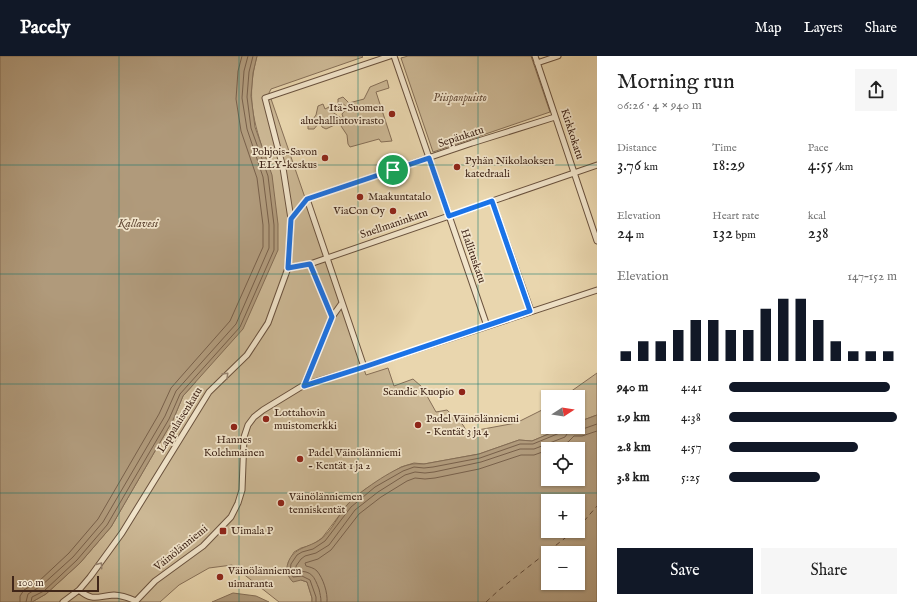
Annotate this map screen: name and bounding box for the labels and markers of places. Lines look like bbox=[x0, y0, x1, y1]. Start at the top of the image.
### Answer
place label: Itä-Suomen aluehallintovirasto bbox=[300, 101, 384, 128]
marker: Itä-Suomen aluehallintovirasto bbox=[387, 109, 397, 119]
place label: Pohjois-Savon ELY-keskus bbox=[252, 145, 317, 172]
marker: Pohjois-Savon ELY-keskus bbox=[320, 153, 330, 163]
pin bbox=[376, 153, 410, 187]
place label: Pyhän Nikolaoksen katedraali bbox=[465, 154, 554, 181]
marker: Pyhän Nikolaoksen katedraali bbox=[452, 162, 462, 172]
place label: Maakuntatalo bbox=[368, 190, 431, 204]
marker: Maakuntatalo bbox=[355, 192, 365, 202]
place label: ViaCon Oy bbox=[333, 204, 386, 218]
marker: ViaCon Oy bbox=[388, 206, 398, 216]
place label: Scandic Kuopio bbox=[383, 385, 454, 399]
marker: Scandic Kuopio bbox=[457, 387, 467, 397]
place label: Lottahovin muistomerkki bbox=[274, 406, 337, 433]
place label: Padel Väinölänniemi - Kentät 3 ja 4 bbox=[426, 412, 519, 439]
marker: Lottahovin muistomerkki bbox=[261, 414, 271, 424]
marker: Padel Väinölänniemi - Kentät 3 ja 4 bbox=[413, 420, 423, 430]
marker: Hannes Kolehmainen bbox=[229, 422, 239, 432]
place label: Hannes Kolehmainen bbox=[204, 433, 264, 460]
place label: Padel Väinölänniemi - Kentät 1 ja 2 bbox=[308, 446, 401, 473]
marker: Padel Väinölänniemi - Kentät 1 ja 2 bbox=[295, 454, 305, 464]
place label: Väinölänniemen tenniskentät bbox=[288, 490, 363, 517]
marker: Väinölänniemen tenniskentät bbox=[276, 498, 286, 508]
place label: Uimala P bbox=[231, 524, 274, 538]
marker: Uimala P bbox=[218, 526, 228, 536]
place label: Väinölänniemen uimaranta bbox=[227, 564, 302, 591]
marker: Väinölänniemen uimaranta bbox=[215, 572, 225, 582]

